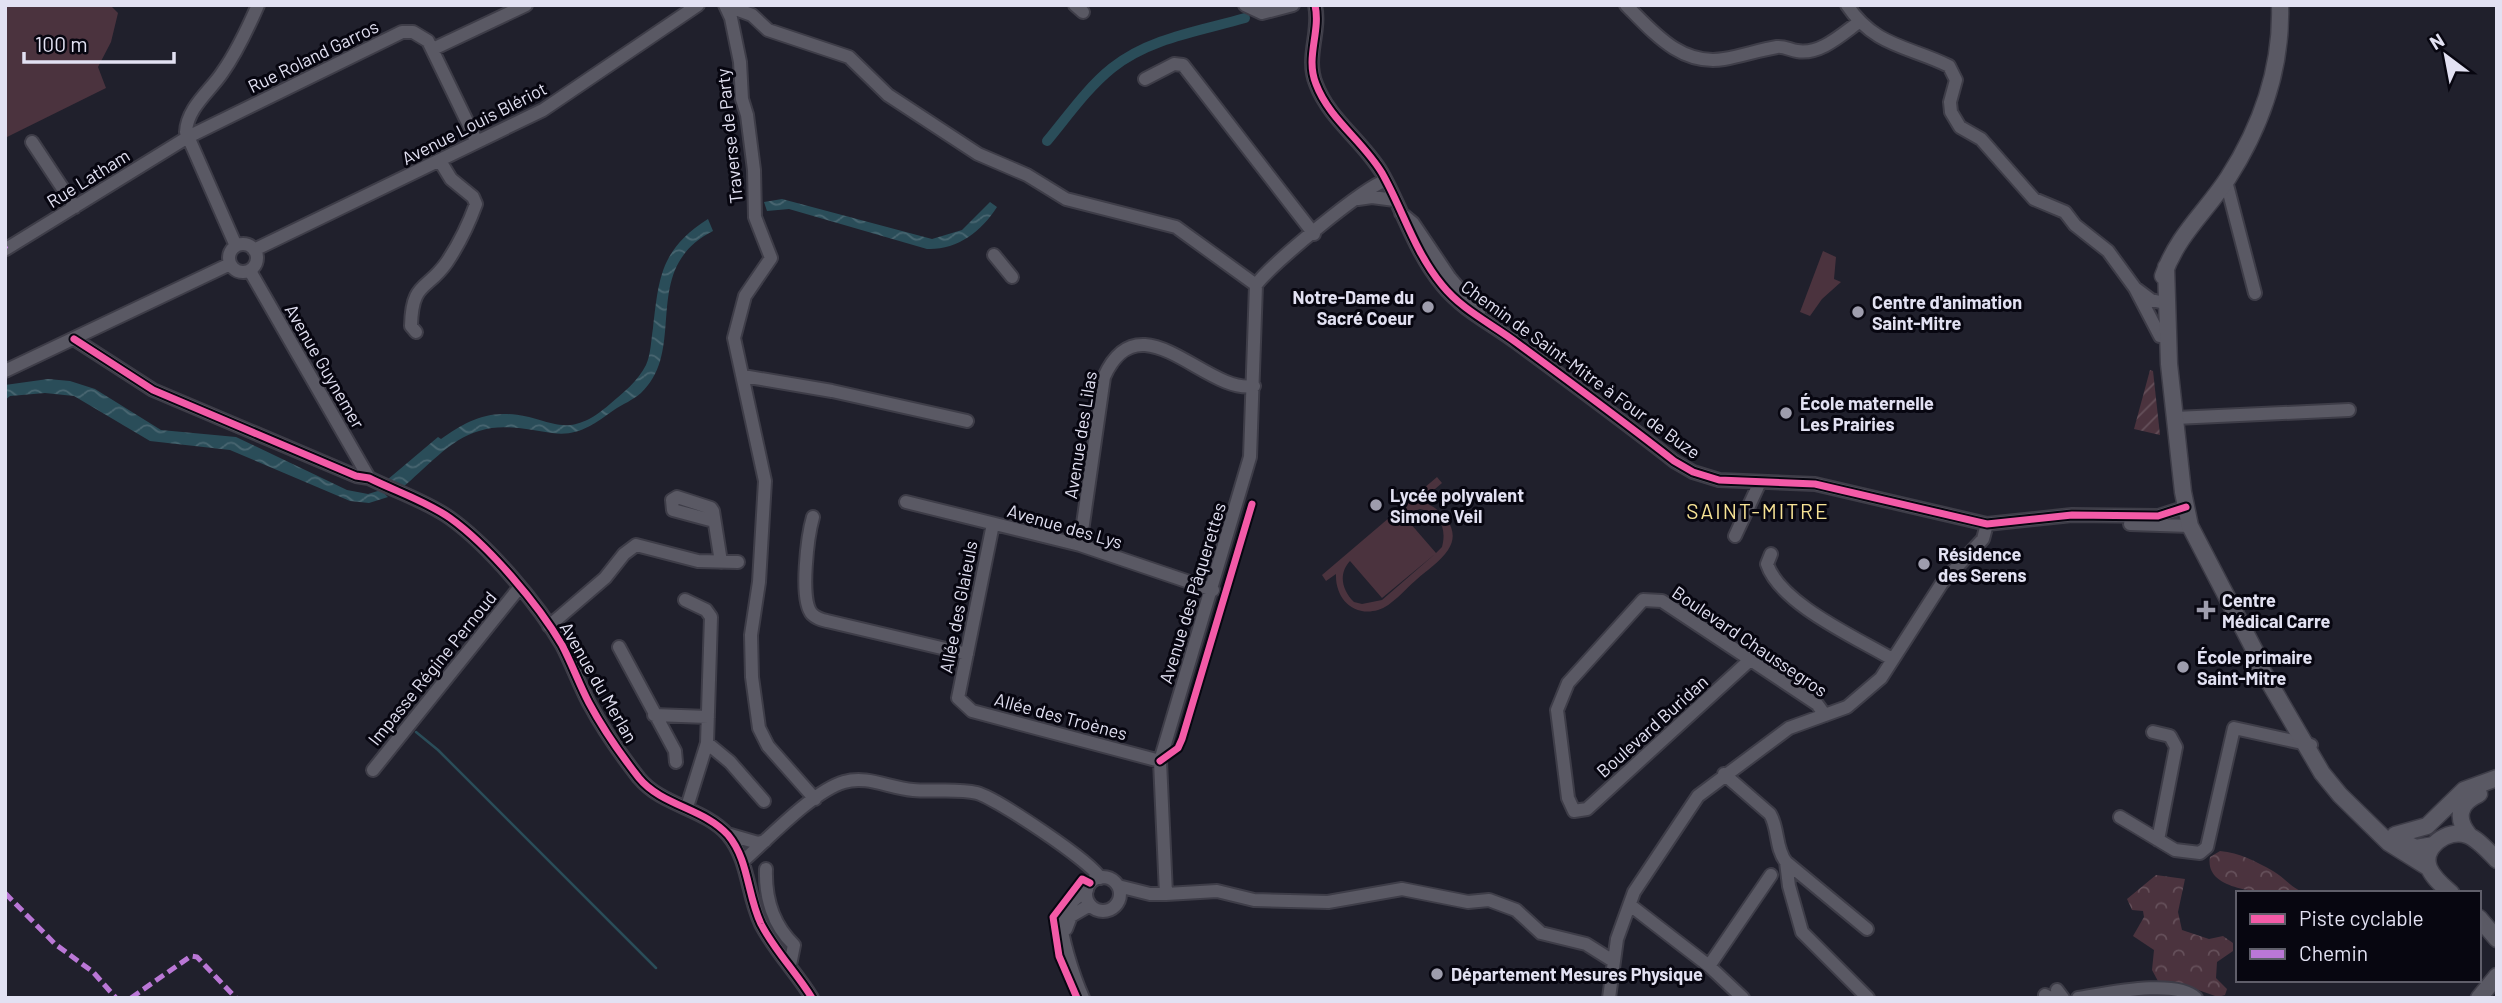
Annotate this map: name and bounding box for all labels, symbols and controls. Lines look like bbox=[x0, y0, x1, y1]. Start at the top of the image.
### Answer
street label: Rue Roland Garros bbox=[244, 15, 382, 97]
scale bar bbox=[24, 21, 175, 65]
north arrow bbox=[2411, 21, 2481, 91]
text: N bbox=[2425, 28, 2448, 54]
text: 100 m bbox=[35, 31, 88, 56]
street label: Traverse de Party bbox=[711, 67, 747, 205]
street label: Avenue Louis Blériot bbox=[398, 77, 550, 169]
street label: Rue Latham bbox=[43, 144, 133, 212]
street label: Chemin de Saint-Mitre à Four de Buze bbox=[1457, 275, 1705, 463]
place label: Notre-Dame du Sacré Coeur bbox=[1293, 286, 1414, 329]
place label: Centre d'animation Saint-Mitre bbox=[1872, 291, 2022, 334]
marker: Notre-Dame du Sacré Coeur bbox=[1420, 299, 1436, 315]
street label: Avenue Guynemer bbox=[281, 300, 370, 432]
marker: Centre d'animation Saint-Mitre bbox=[1850, 304, 1866, 320]
street label: Avenue des Lilas bbox=[1059, 370, 1101, 500]
place label: École maternelle Les Prairies bbox=[1800, 392, 1934, 435]
marker: École maternelle Les Prairies bbox=[1778, 405, 1794, 421]
place label: Lycée polyvalent Simone Veil bbox=[1390, 484, 1524, 527]
marker: Lycée polyvalent Simone Veil bbox=[1368, 497, 1384, 513]
district label: SAINT-MITRE bbox=[1686, 498, 1830, 523]
street label: Avenue des Lys bbox=[1005, 499, 1125, 553]
street label: Avenue des Pâquerettes bbox=[1154, 500, 1230, 686]
street label: Allée des Glaieuls bbox=[934, 539, 982, 675]
place label: Résidence des Serens bbox=[1938, 543, 2026, 586]
marker: Résidence des Serens bbox=[1916, 556, 1932, 572]
street label: Boulevard Chaussegros bbox=[1668, 581, 1832, 701]
street label: Impasse Régine Pernoud bbox=[363, 587, 501, 749]
place label: Centre Médical Carre bbox=[2222, 589, 2331, 632]
marker: Centre Médical Carre bbox=[2196, 600, 2216, 620]
street label: Avenue du Merlan bbox=[555, 618, 643, 746]
place label: École primaire Saint-Mitre bbox=[2197, 646, 2312, 689]
marker: École primaire Saint-Mitre bbox=[2175, 659, 2191, 675]
street label: Boulevard Buridan bbox=[1592, 670, 1712, 782]
street label: Allée des Troènes bbox=[992, 688, 1130, 744]
legend bbox=[2236, 891, 2481, 982]
text: Piste cyclable bbox=[2299, 905, 2424, 930]
text: Chemin bbox=[2299, 940, 2368, 965]
place label: Département Mesures Physique bbox=[1451, 963, 1703, 985]
marker: Département Mesures Physique bbox=[1429, 966, 1445, 982]

